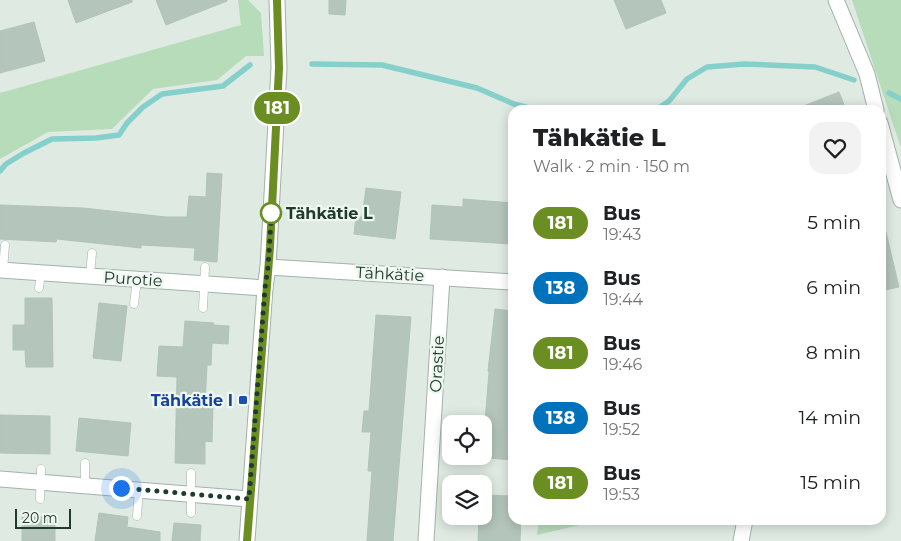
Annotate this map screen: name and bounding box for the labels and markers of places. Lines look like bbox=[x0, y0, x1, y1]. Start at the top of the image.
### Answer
marker: Tähkätie L bbox=[260, 202, 282, 224]
place label: Tähkätie L bbox=[286, 204, 373, 223]
place label: Tähkätie I bbox=[151, 391, 233, 410]
marker: Tähkätie I bbox=[237, 394, 249, 406]

